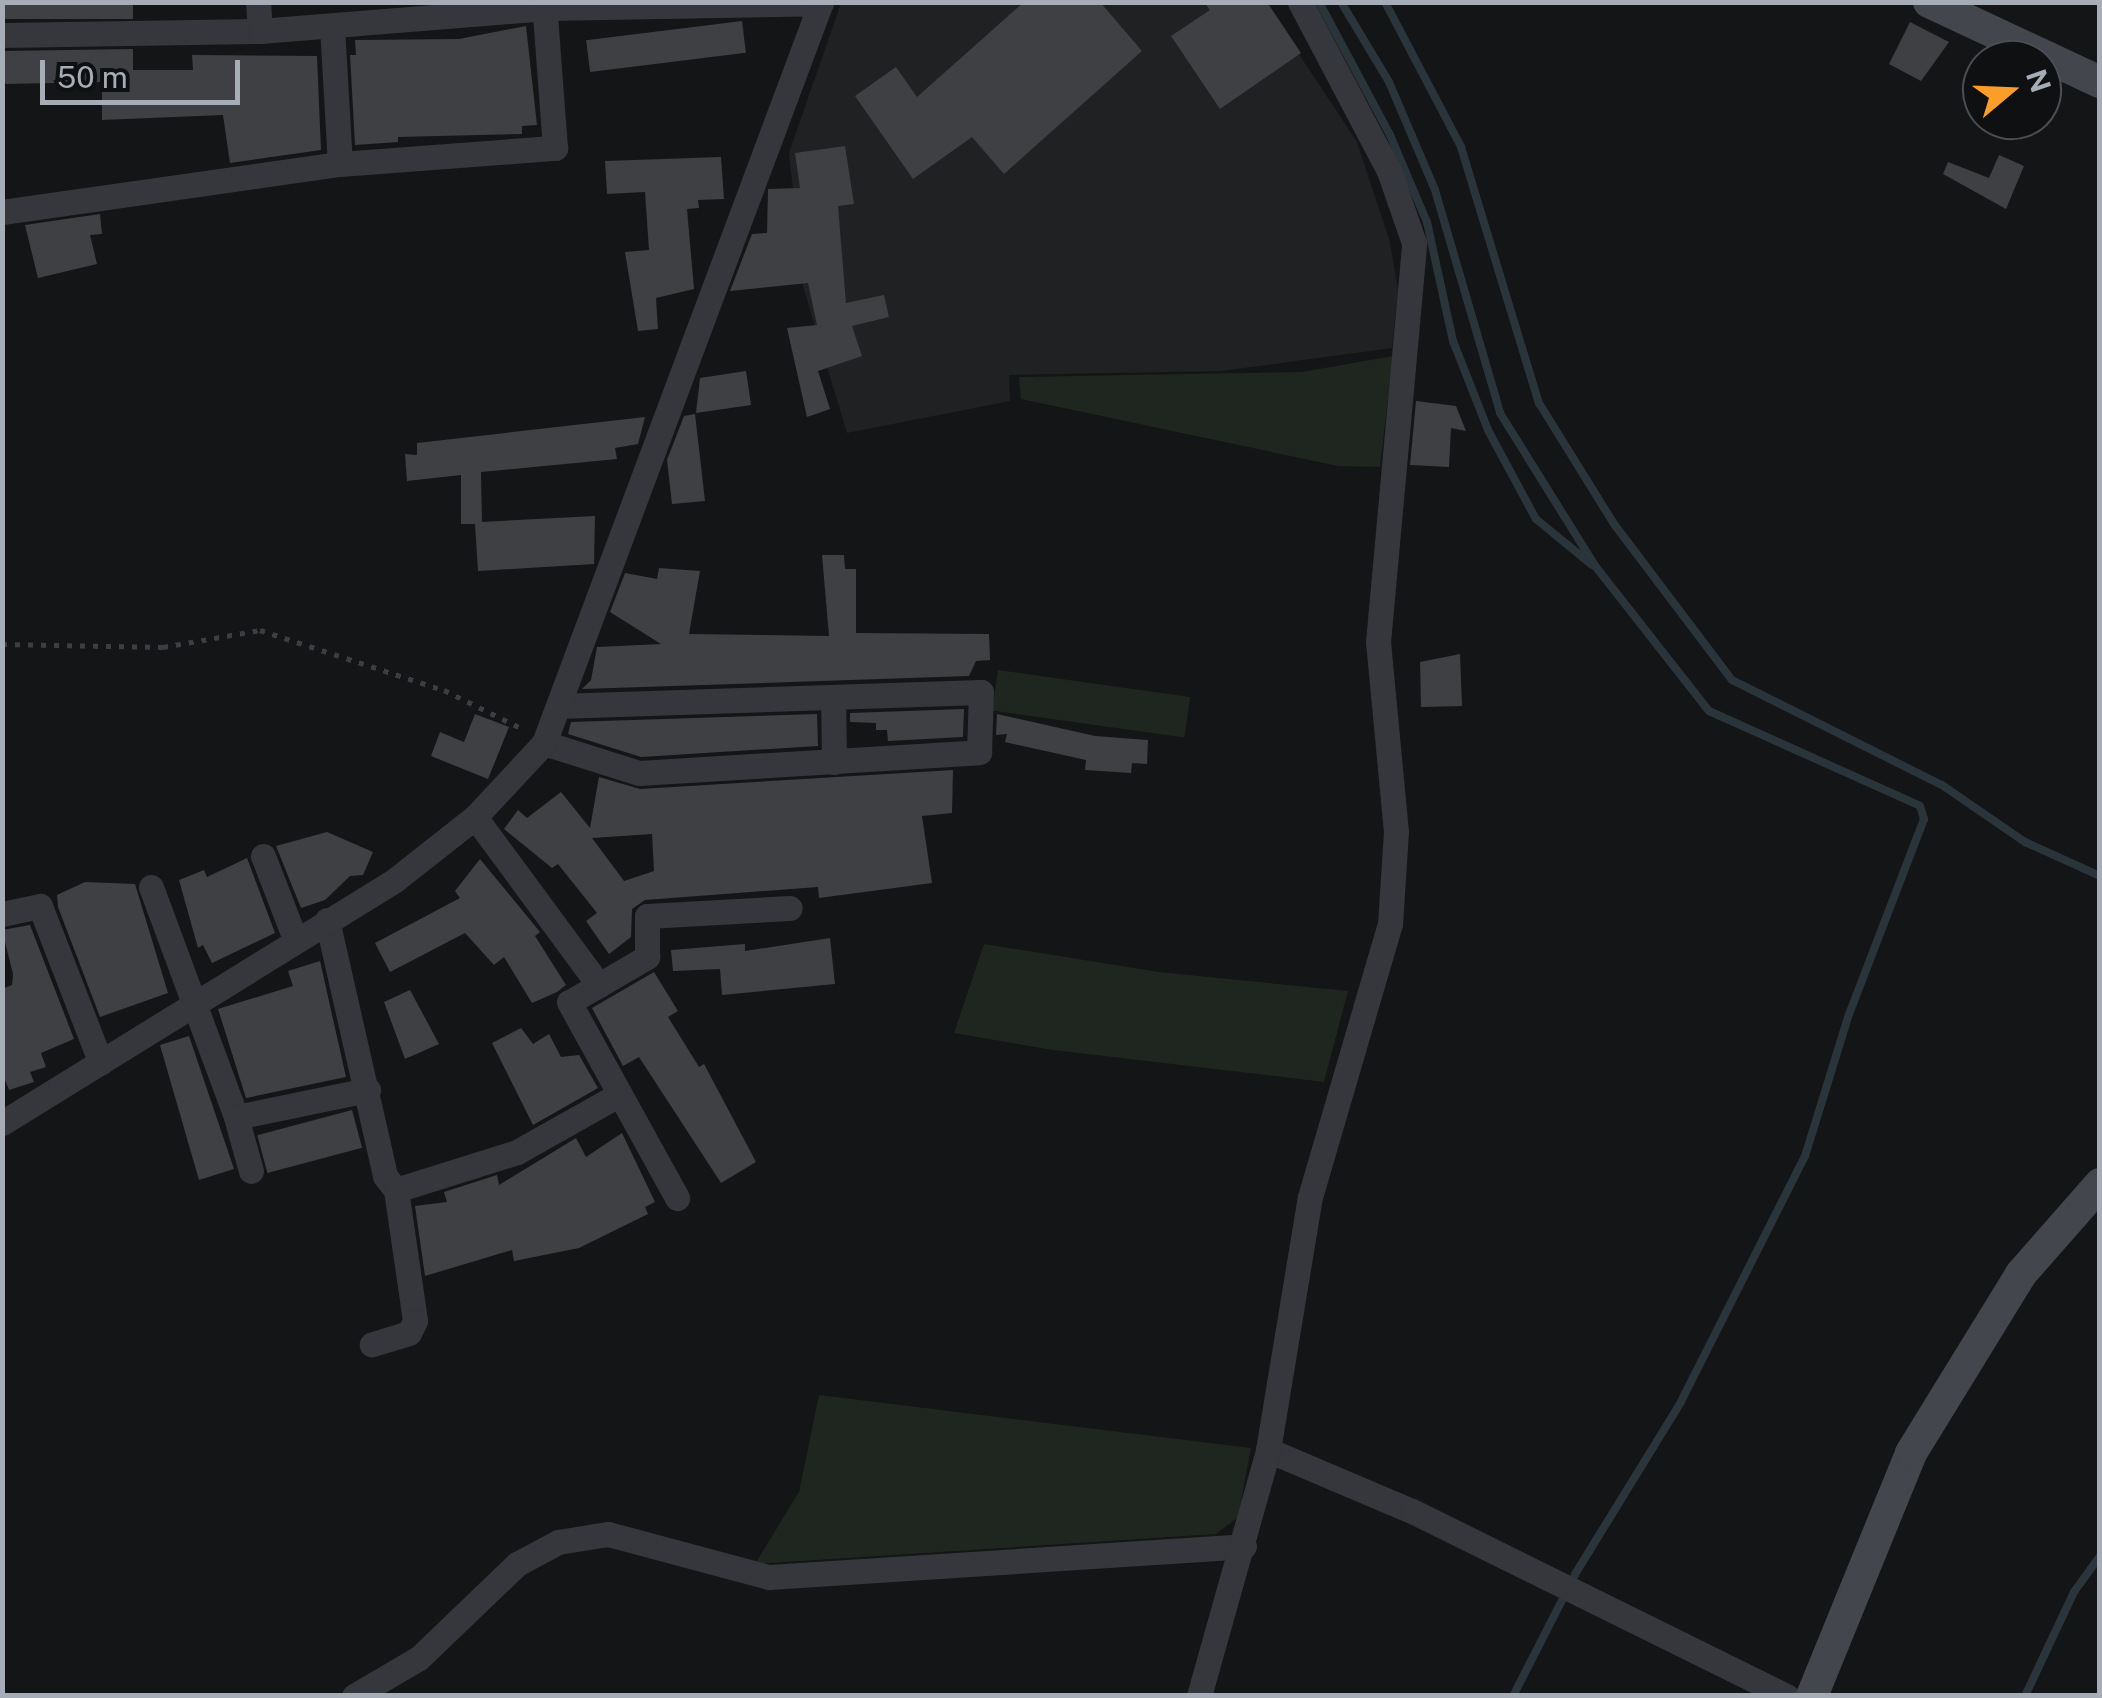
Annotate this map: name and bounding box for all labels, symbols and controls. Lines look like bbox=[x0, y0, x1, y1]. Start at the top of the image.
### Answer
scale bar bbox=[45, 40, 245, 102]
north arrow bbox=[1962, 40, 2062, 140]
text: 50 m bbox=[57, 59, 128, 95]
text: N bbox=[2020, 65, 2058, 96]

